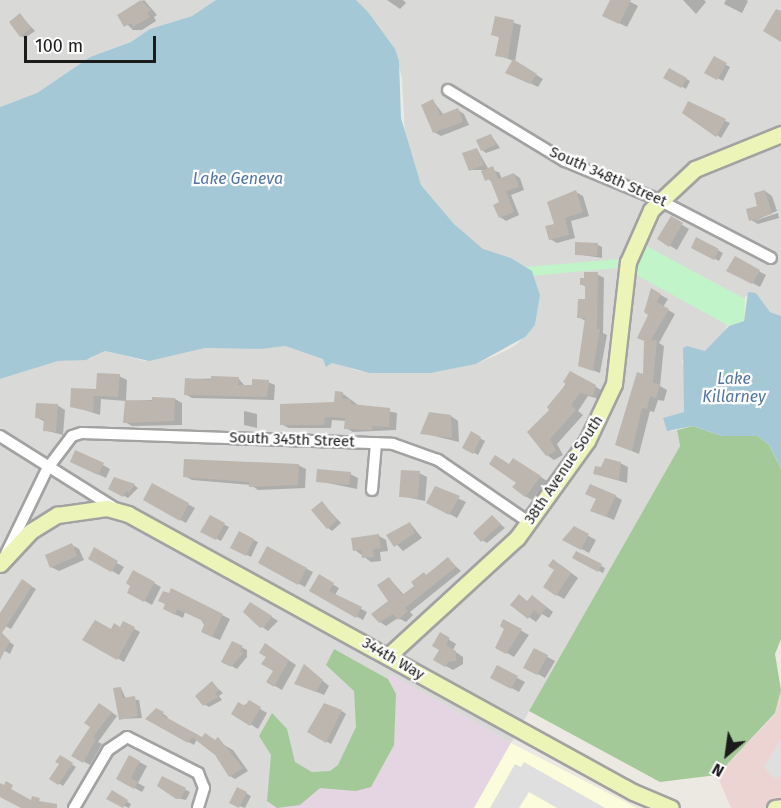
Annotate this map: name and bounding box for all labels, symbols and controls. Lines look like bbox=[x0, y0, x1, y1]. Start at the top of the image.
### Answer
scale bar bbox=[27, 24, 159, 62]
text: 100 m bbox=[35, 35, 83, 57]
street label: South 348th Street bbox=[547, 143, 669, 211]
water label: Lake Geneva bbox=[193, 169, 283, 189]
water label: Lake Killarney bbox=[702, 369, 766, 407]
street label: 38th Avenue South bbox=[521, 412, 607, 528]
street label: South 345th Street bbox=[229, 429, 355, 451]
street label: 344th Way bbox=[359, 634, 427, 684]
north arrow bbox=[697, 724, 757, 784]
text: N bbox=[709, 759, 727, 781]

